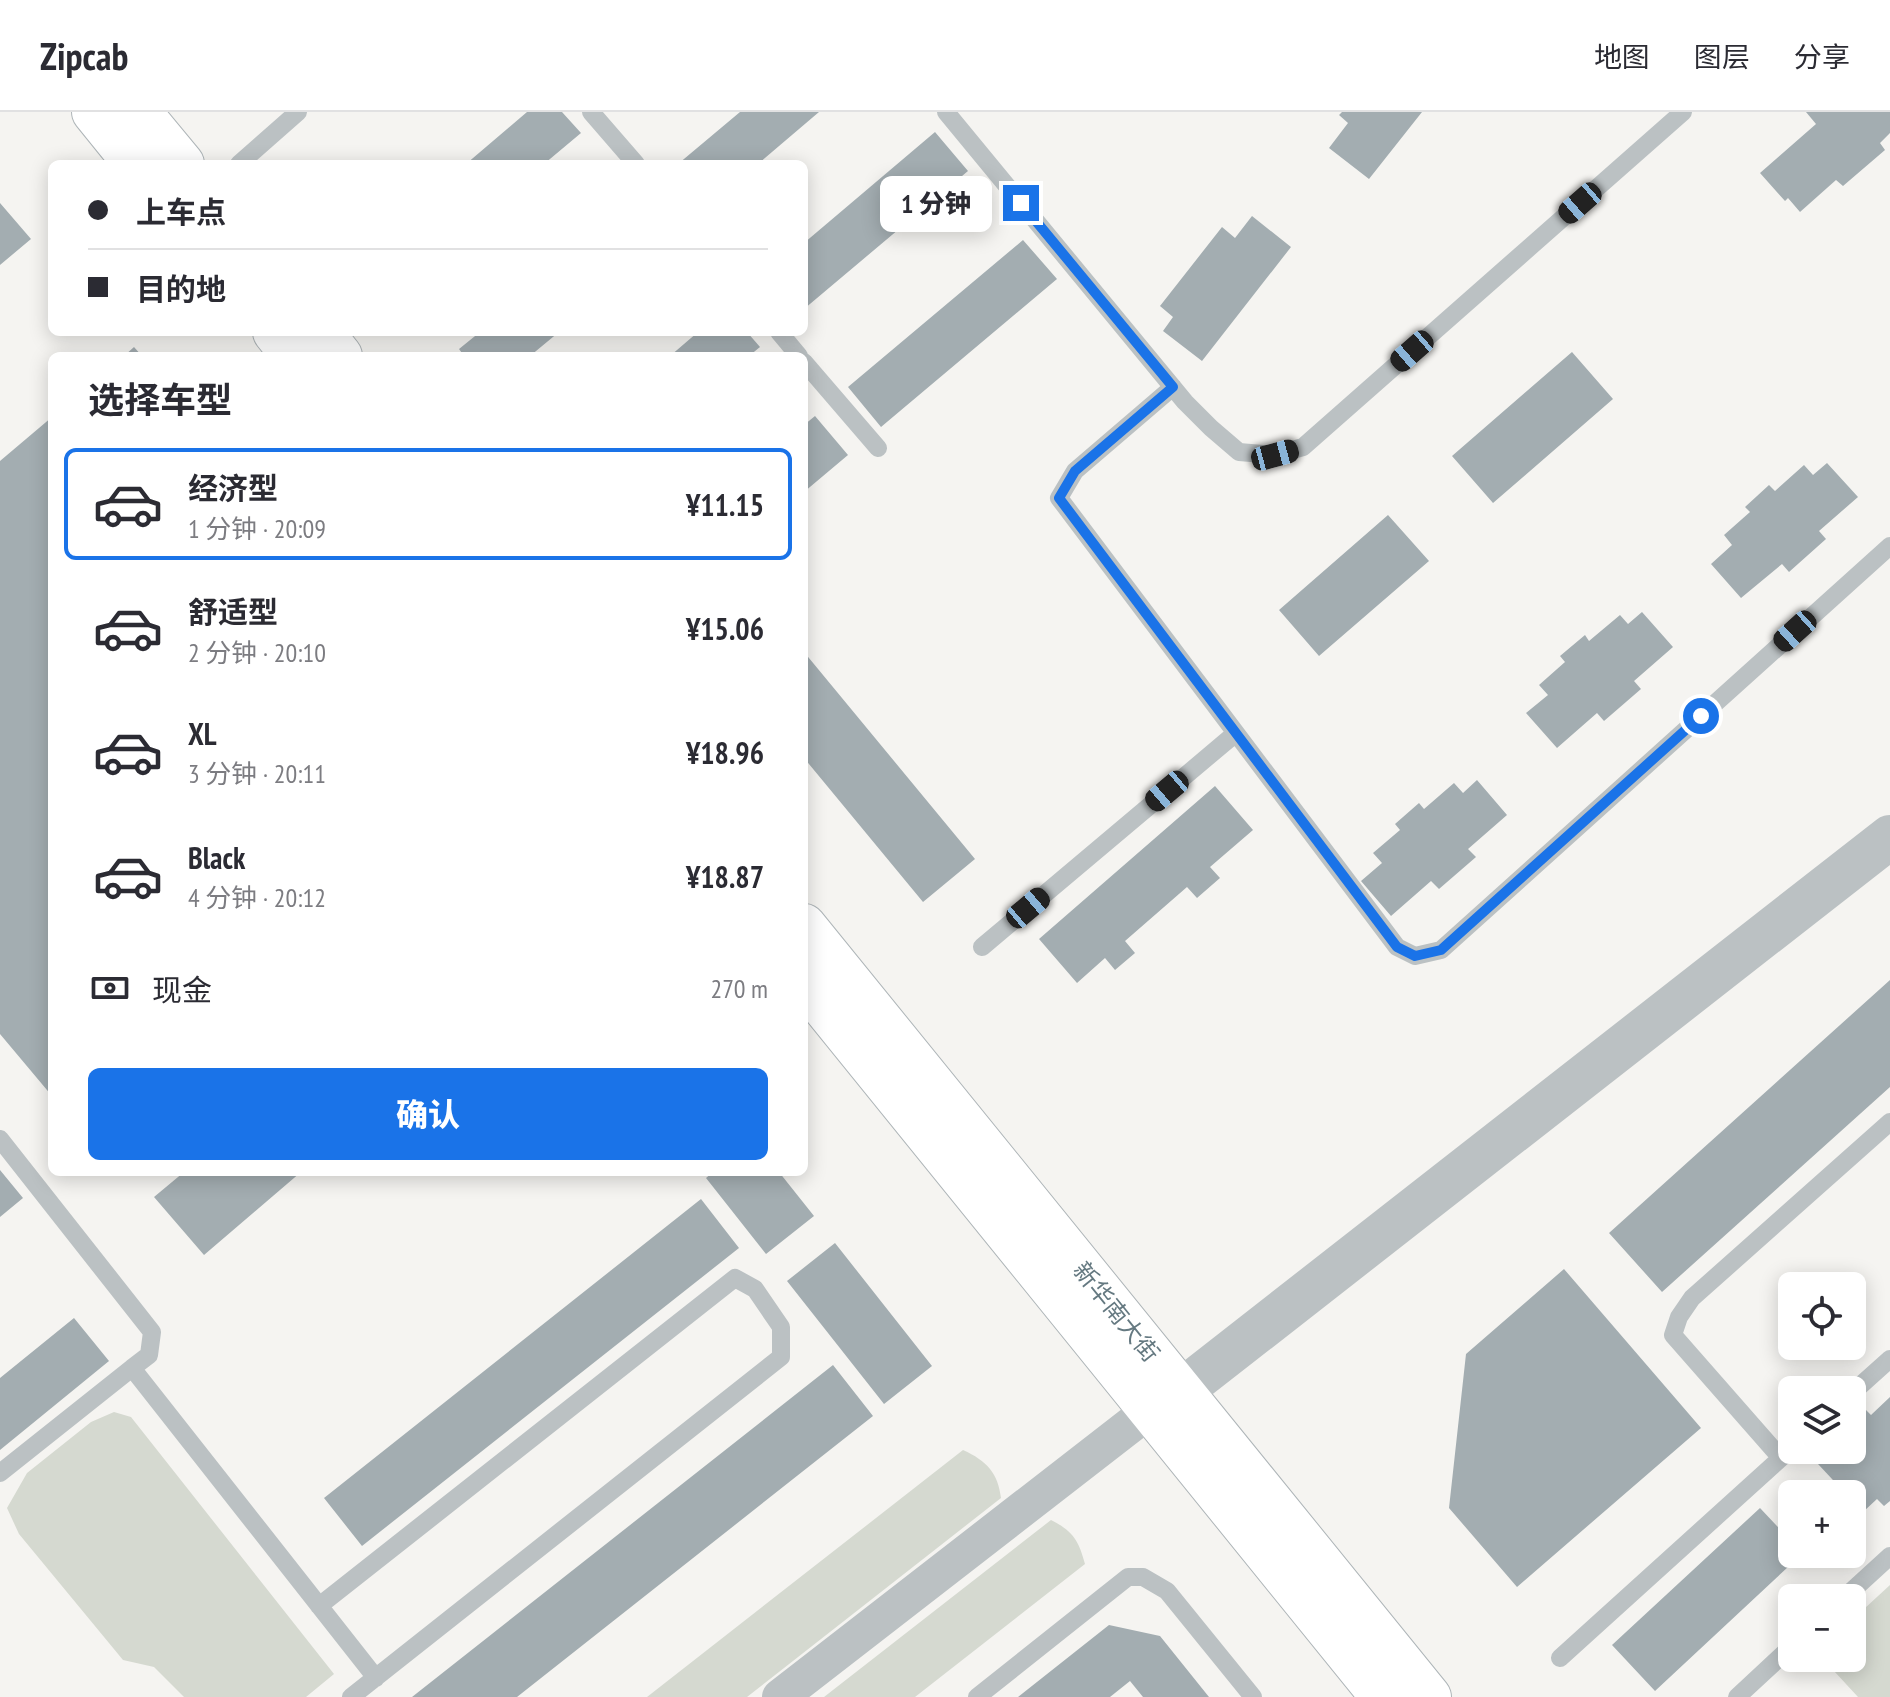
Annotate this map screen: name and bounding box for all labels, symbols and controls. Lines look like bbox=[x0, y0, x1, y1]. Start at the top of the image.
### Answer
text: Zipcab bbox=[40, 31, 128, 80]
text: 地图 bbox=[1594, 38, 1650, 75]
text: 图层 bbox=[1694, 38, 1750, 75]
text: 分享 bbox=[1794, 38, 1850, 75]
callout: 1 分钟 bbox=[881, 175, 993, 231]
car bbox=[1554, 178, 1606, 228]
route end bbox=[1003, 185, 1039, 221]
text: 1 分钟 bbox=[901, 187, 971, 220]
text: 上车点 bbox=[136, 192, 226, 231]
text: 目的地 bbox=[136, 269, 226, 308]
car bbox=[1386, 326, 1438, 376]
text: 选择车型 bbox=[88, 376, 232, 423]
car bbox=[1249, 437, 1301, 473]
icon: car bbox=[92, 468, 164, 540]
text: 经济型 bbox=[188, 468, 278, 507]
text: ¥11.15 bbox=[686, 485, 764, 524]
text: 1 分钟 · 20:09 bbox=[188, 512, 326, 545]
icon: car bbox=[92, 592, 164, 664]
text: 舒适型 bbox=[188, 592, 278, 631]
car bbox=[1769, 606, 1821, 656]
text: ¥15.06 bbox=[686, 609, 764, 648]
text: 2 分钟 · 20:10 bbox=[188, 636, 326, 669]
route start bbox=[1683, 698, 1719, 734]
text: XL bbox=[188, 714, 217, 753]
icon: car bbox=[92, 716, 164, 788]
text: ¥18.96 bbox=[686, 733, 764, 772]
text: 3 分钟 · 20:11 bbox=[188, 757, 326, 790]
car bbox=[1141, 766, 1193, 816]
text: Black bbox=[188, 838, 245, 877]
icon: car bbox=[92, 840, 164, 912]
text: ¥18.87 bbox=[686, 857, 764, 896]
text: 4 分钟 · 20:12 bbox=[188, 881, 326, 914]
car bbox=[1002, 883, 1054, 933]
icon: cash bbox=[88, 966, 132, 1010]
text: 现金 bbox=[152, 970, 212, 1009]
text: 270 m bbox=[710, 972, 768, 1005]
button: 确认 bbox=[88, 1068, 768, 1160]
street label: 新华南大街 bbox=[1067, 1255, 1166, 1368]
map controls bbox=[1778, 1272, 1866, 1672]
button: locate bbox=[1778, 1272, 1866, 1360]
button: layers bbox=[1778, 1376, 1866, 1464]
button: + bbox=[1778, 1480, 1866, 1568]
button: − bbox=[1778, 1584, 1866, 1672]

